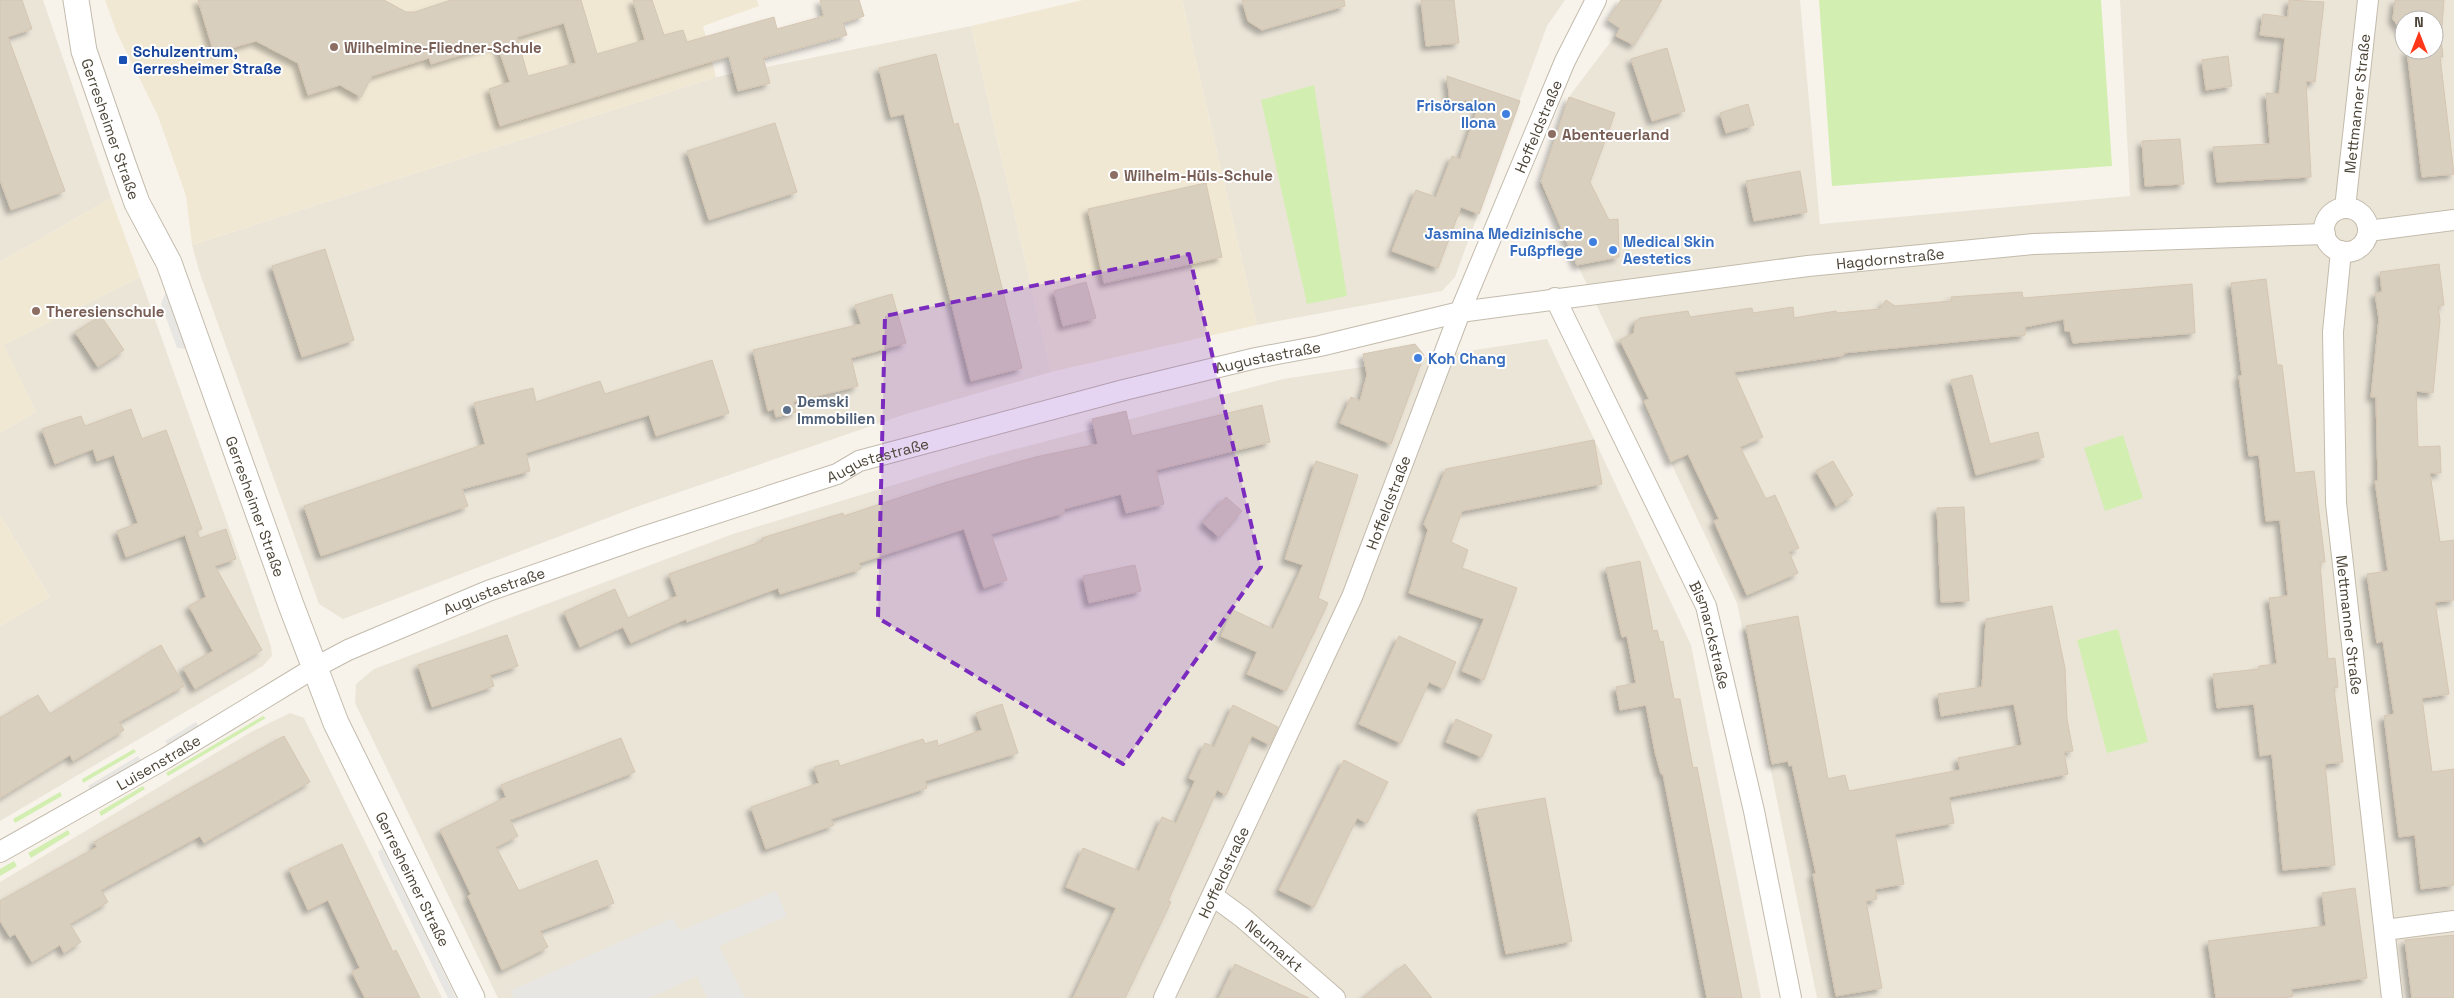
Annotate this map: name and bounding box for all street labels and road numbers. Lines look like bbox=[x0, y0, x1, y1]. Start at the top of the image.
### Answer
street label: Mettmanner Straße bbox=[2339, 33, 2374, 174]
street label: Gerresheimer Straße bbox=[78, 56, 144, 202]
street label: Hoffeldstraße bbox=[1510, 77, 1566, 176]
street label: Hagdornstraße bbox=[1835, 243, 1945, 273]
street label: Augustastraße bbox=[1213, 337, 1322, 377]
street label: Gerresheimer Straße bbox=[222, 433, 290, 579]
street label: Augustastraße bbox=[824, 433, 931, 486]
street label: Hoffeldstraße bbox=[1361, 453, 1414, 552]
street label: Mettmanner Straße bbox=[2332, 554, 2367, 696]
street label: Augustastraße bbox=[440, 562, 547, 618]
street label: Bismarckstraße bbox=[1686, 577, 1735, 691]
street label: Luisenstraße bbox=[113, 730, 204, 794]
street label: Gerresheimer Straße bbox=[372, 808, 455, 950]
street label: Hoffeldstraße bbox=[1193, 823, 1253, 921]
street label: Neumarkt bbox=[1242, 915, 1307, 976]

